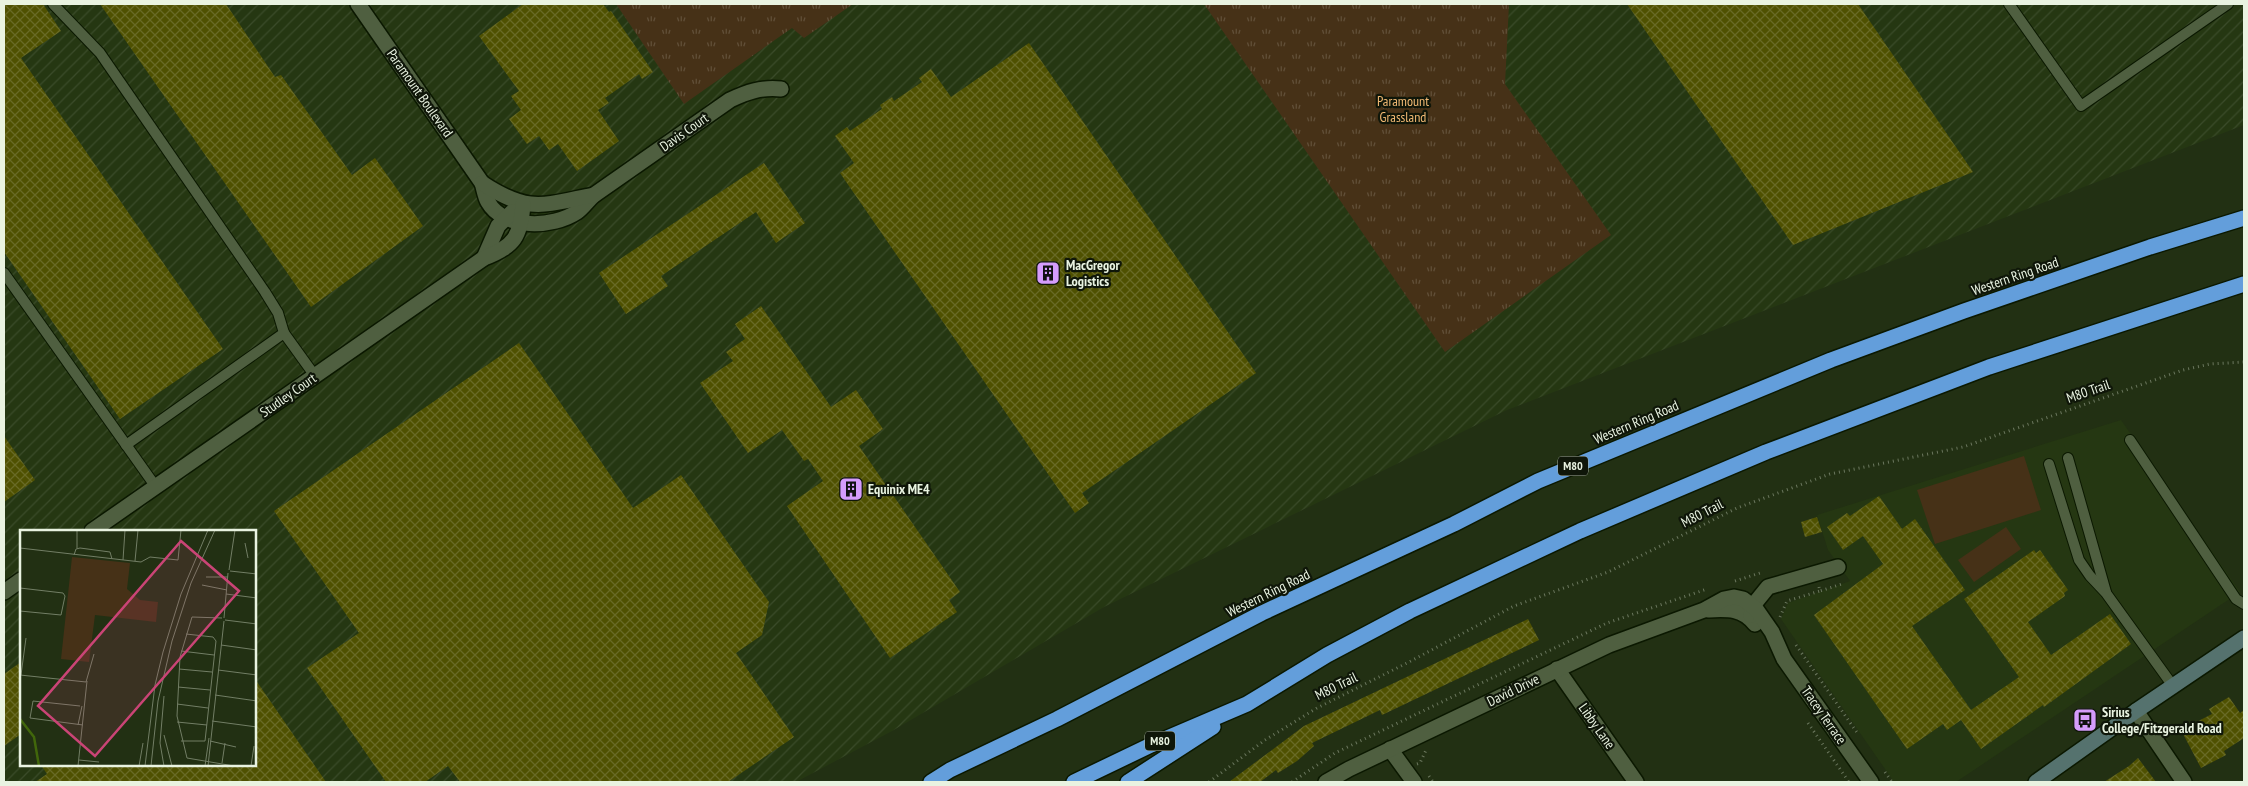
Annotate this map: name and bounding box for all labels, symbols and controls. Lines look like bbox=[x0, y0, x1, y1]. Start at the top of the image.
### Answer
street label: Paramount Boulevard bbox=[383, 45, 457, 141]
park label: Paramount Grassland bbox=[1377, 92, 1429, 126]
street label: Davis Court bbox=[656, 109, 712, 155]
street label: Western Ring Road bbox=[1969, 253, 2061, 299]
place label: MacGregor Logistics bbox=[1066, 256, 1121, 290]
building icon: MacGregor Logistics bbox=[1035, 260, 1061, 286]
street label: Studley Court bbox=[256, 369, 320, 421]
street label: M80 Trail bbox=[2064, 375, 2113, 407]
street label: Western Ring Road bbox=[1591, 396, 1681, 448]
road number: M80 bbox=[1558, 456, 1588, 476]
building icon: Equinix ME4 bbox=[838, 476, 864, 502]
place label: Equinix ME4 bbox=[868, 480, 930, 498]
street label: M80 Trail bbox=[1678, 494, 1727, 531]
inset map bbox=[20, 530, 256, 766]
street label: Western Ring Road bbox=[1223, 565, 1313, 621]
street label: M80 Trail bbox=[1312, 668, 1361, 704]
street label: David Drive bbox=[1484, 670, 1542, 710]
street label: Tracey Terrace bbox=[1798, 683, 1851, 748]
street label: Libby Lane bbox=[1575, 700, 1619, 753]
place label: Sirius College/Fitzgerald Road bbox=[2102, 703, 2222, 737]
bus stop icon: Sirius College/Fitzgerald Road bbox=[2072, 707, 2098, 733]
road number: M80 bbox=[1145, 731, 1175, 750]

